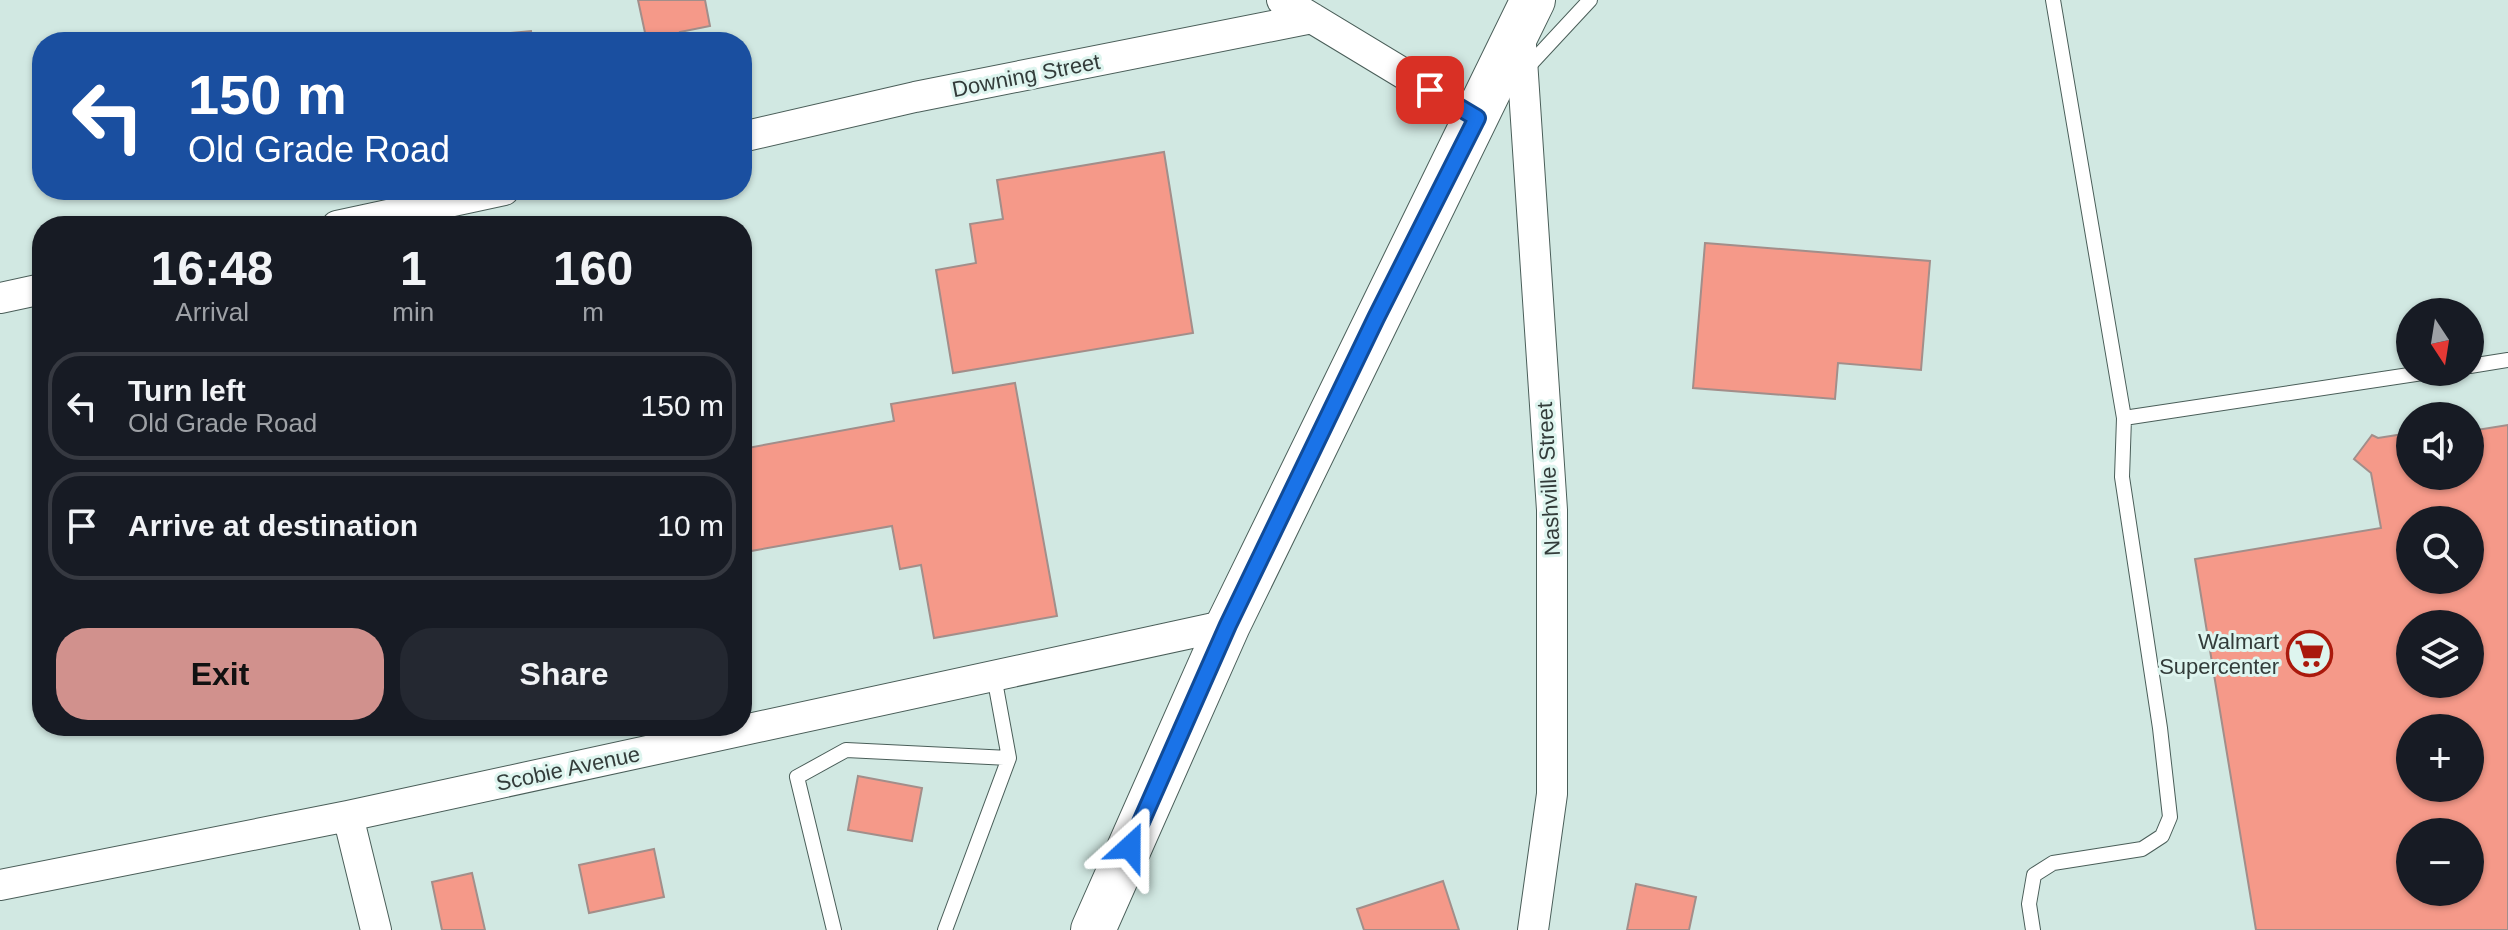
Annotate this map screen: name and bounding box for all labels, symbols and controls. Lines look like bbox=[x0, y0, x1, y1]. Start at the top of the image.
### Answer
street label: Downing Street bbox=[950, 49, 1102, 102]
pin bbox=[1396, 56, 1464, 124]
text: 150 m bbox=[188, 63, 347, 126]
icon: left bbox=[56, 64, 160, 168]
icon: arrive bbox=[1408, 68, 1452, 112]
text: Old Grade Road bbox=[188, 129, 450, 170]
text: 16:48 bbox=[151, 242, 274, 295]
text: 1 bbox=[400, 242, 427, 295]
text: 160 bbox=[553, 242, 633, 295]
text: Arrival bbox=[175, 297, 249, 327]
text: min bbox=[392, 297, 434, 327]
text: m bbox=[582, 297, 604, 327]
north arrow bbox=[2396, 298, 2484, 386]
map controls bbox=[2396, 298, 2484, 906]
text: Turn left bbox=[128, 374, 246, 407]
icon: left bbox=[60, 384, 104, 428]
text: 150 m bbox=[641, 389, 724, 422]
street label: Nashville Street bbox=[1532, 401, 1565, 557]
button: sound bbox=[2396, 402, 2484, 490]
text: Old Grade Road bbox=[128, 408, 317, 438]
icon: arrive bbox=[60, 504, 104, 548]
button: search bbox=[2396, 506, 2484, 594]
text: Arrive at destination bbox=[128, 509, 418, 542]
text: 10 m bbox=[657, 509, 724, 542]
button: layers bbox=[2396, 610, 2484, 698]
button: Exit bbox=[56, 628, 384, 720]
button: Share bbox=[400, 628, 728, 720]
place label: Walmart Supercenter bbox=[2159, 629, 2279, 679]
supermarket icon: Walmart Supercenter bbox=[2286, 630, 2334, 678]
button: + bbox=[2396, 714, 2484, 802]
street label: Scobie Avenue bbox=[494, 741, 642, 796]
position arrow bbox=[1088, 805, 1172, 889]
button: − bbox=[2396, 818, 2484, 906]

